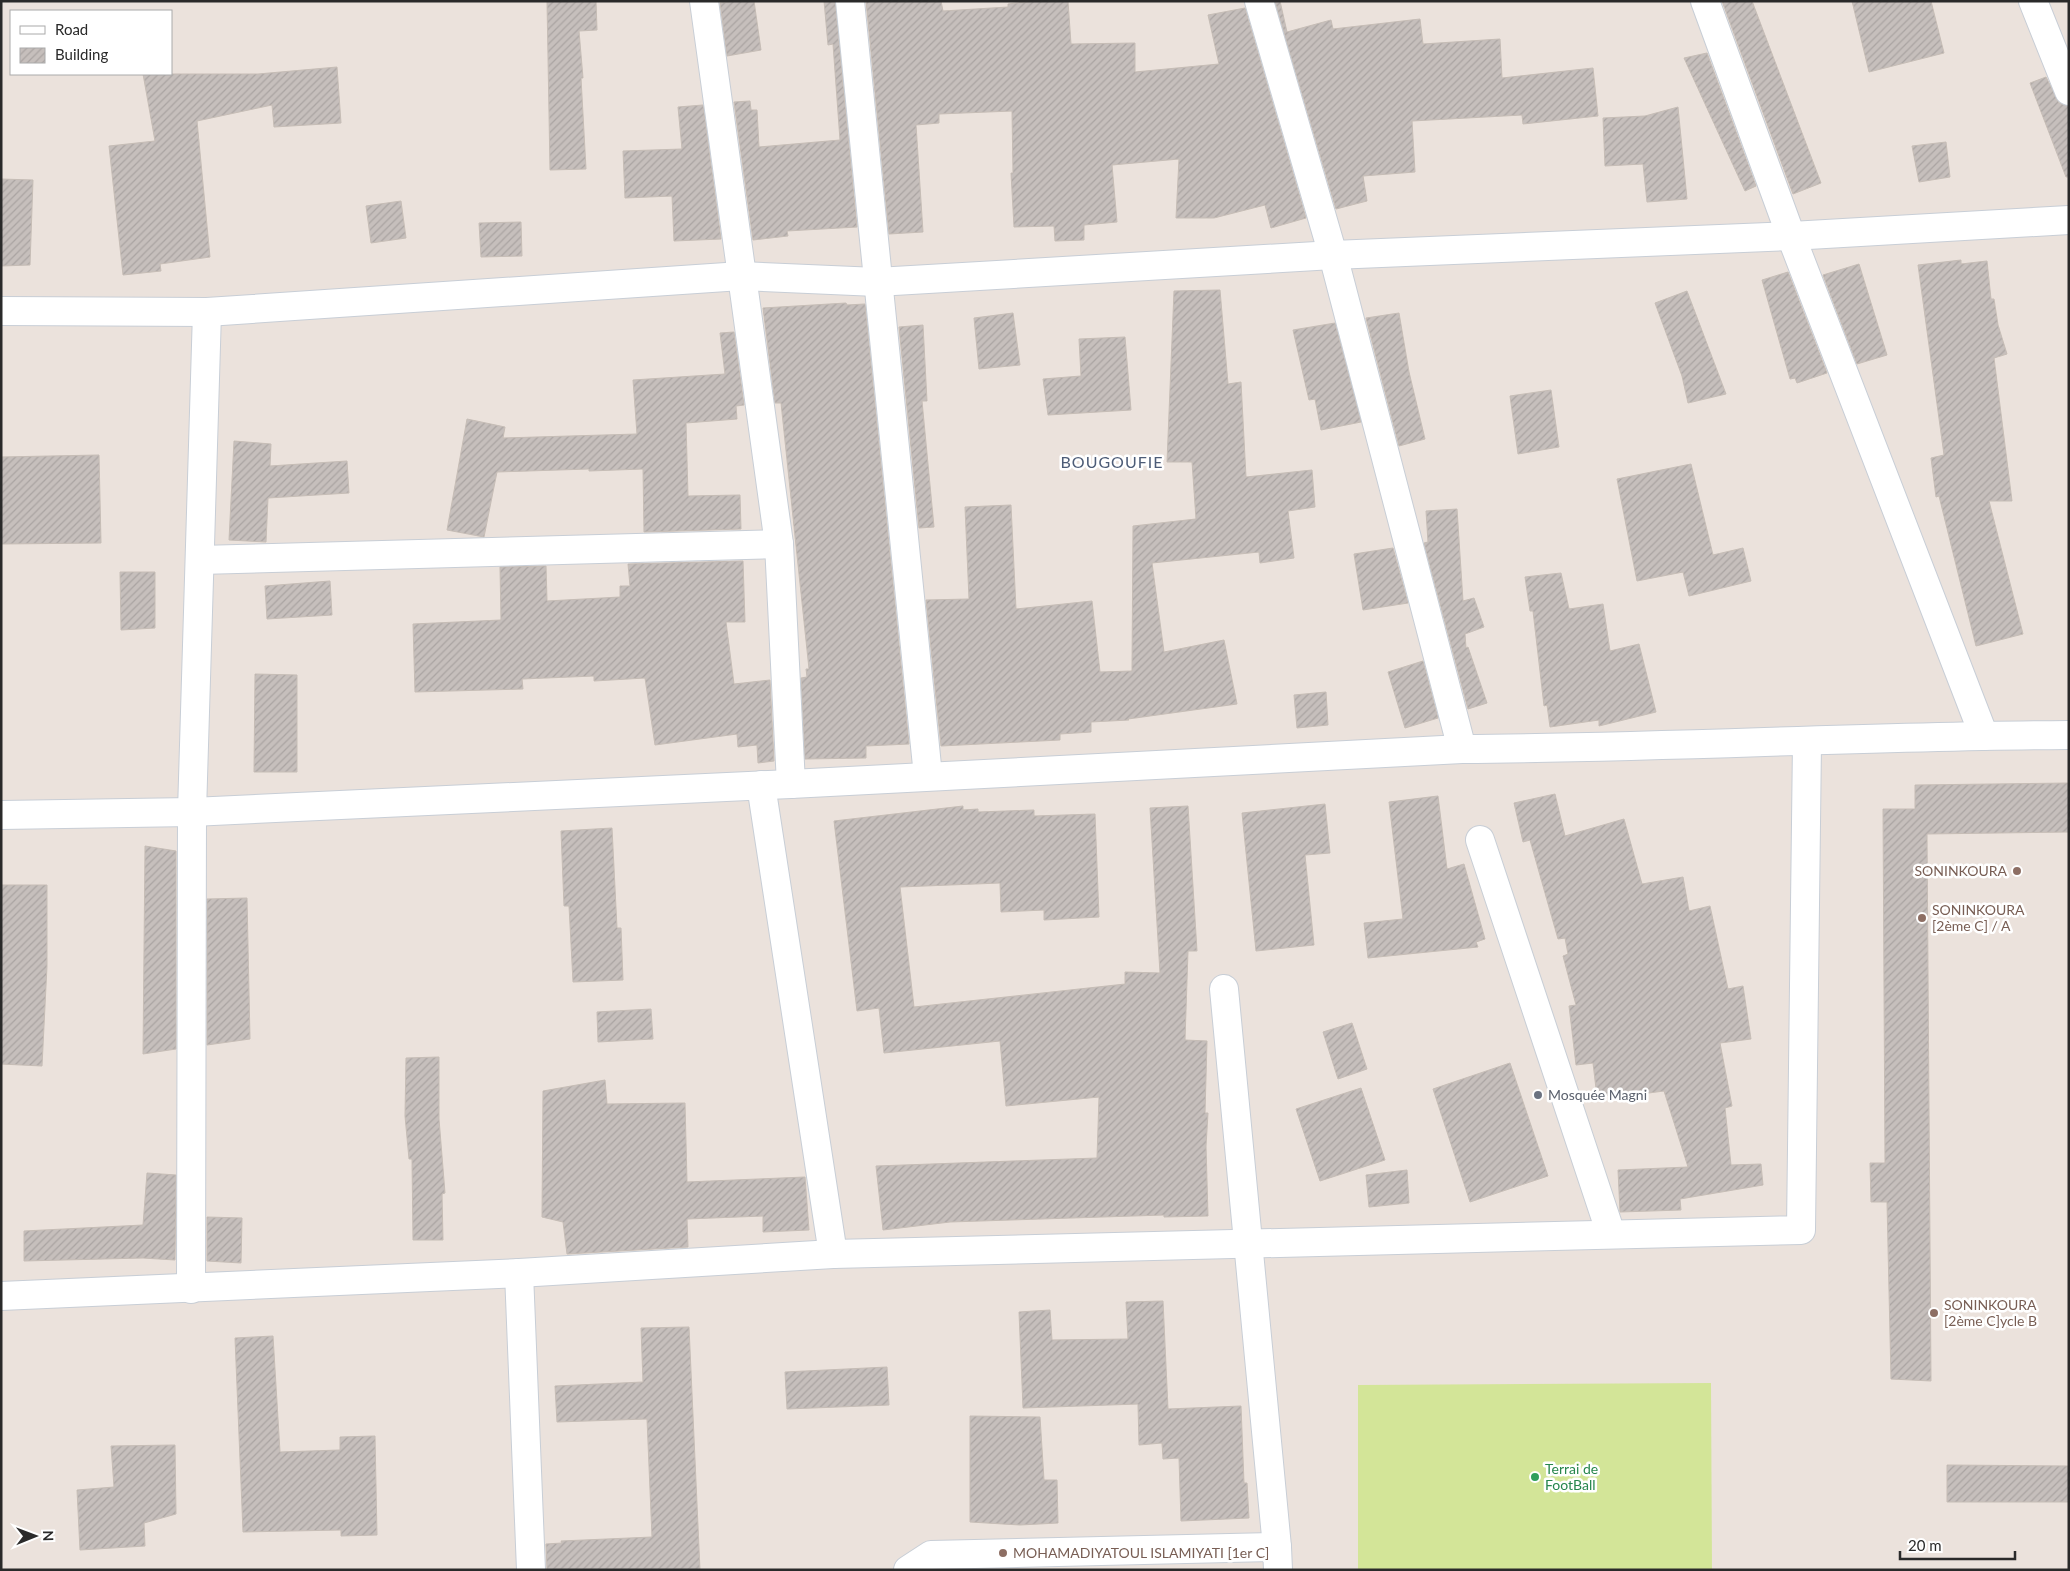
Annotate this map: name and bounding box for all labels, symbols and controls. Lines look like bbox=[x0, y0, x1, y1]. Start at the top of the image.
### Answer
legend bbox=[10, 10, 172, 75]
text: Road bbox=[55, 20, 88, 38]
text: Building bbox=[55, 45, 108, 63]
district label: BOUGOUFIE bbox=[1061, 452, 1163, 471]
place label: SONINKOURA bbox=[1914, 862, 2008, 879]
marker: SONINKOURA bbox=[2011, 865, 2023, 877]
place label: SONINKOURA [2ème C] / A bbox=[1932, 901, 2025, 934]
marker: SONINKOURA [2ème C] / A bbox=[1916, 912, 1928, 924]
place label: Mosquée Magni bbox=[1548, 1086, 1647, 1103]
marker: Mosquée Magni bbox=[1532, 1089, 1544, 1101]
place label: SONINKOURA [2ème C]ycle B bbox=[1944, 1296, 2037, 1329]
marker: SONINKOURA [2ème C]ycle B bbox=[1928, 1307, 1940, 1319]
place label: Terrai de FootBall bbox=[1545, 1460, 1598, 1493]
marker: Terrai de FootBall bbox=[1529, 1471, 1541, 1483]
north arrow bbox=[10, 1511, 60, 1561]
scale bar bbox=[1900, 1528, 2015, 1560]
text: N bbox=[40, 1530, 57, 1541]
text: 20 m bbox=[1908, 1536, 1942, 1554]
place label: MOHAMADIYATOUL ISLAMIYATI [1er C] bbox=[1013, 1544, 1269, 1561]
marker: MOHAMADIYATOUL ISLAMIYATI [1er C] bbox=[997, 1547, 1009, 1559]

